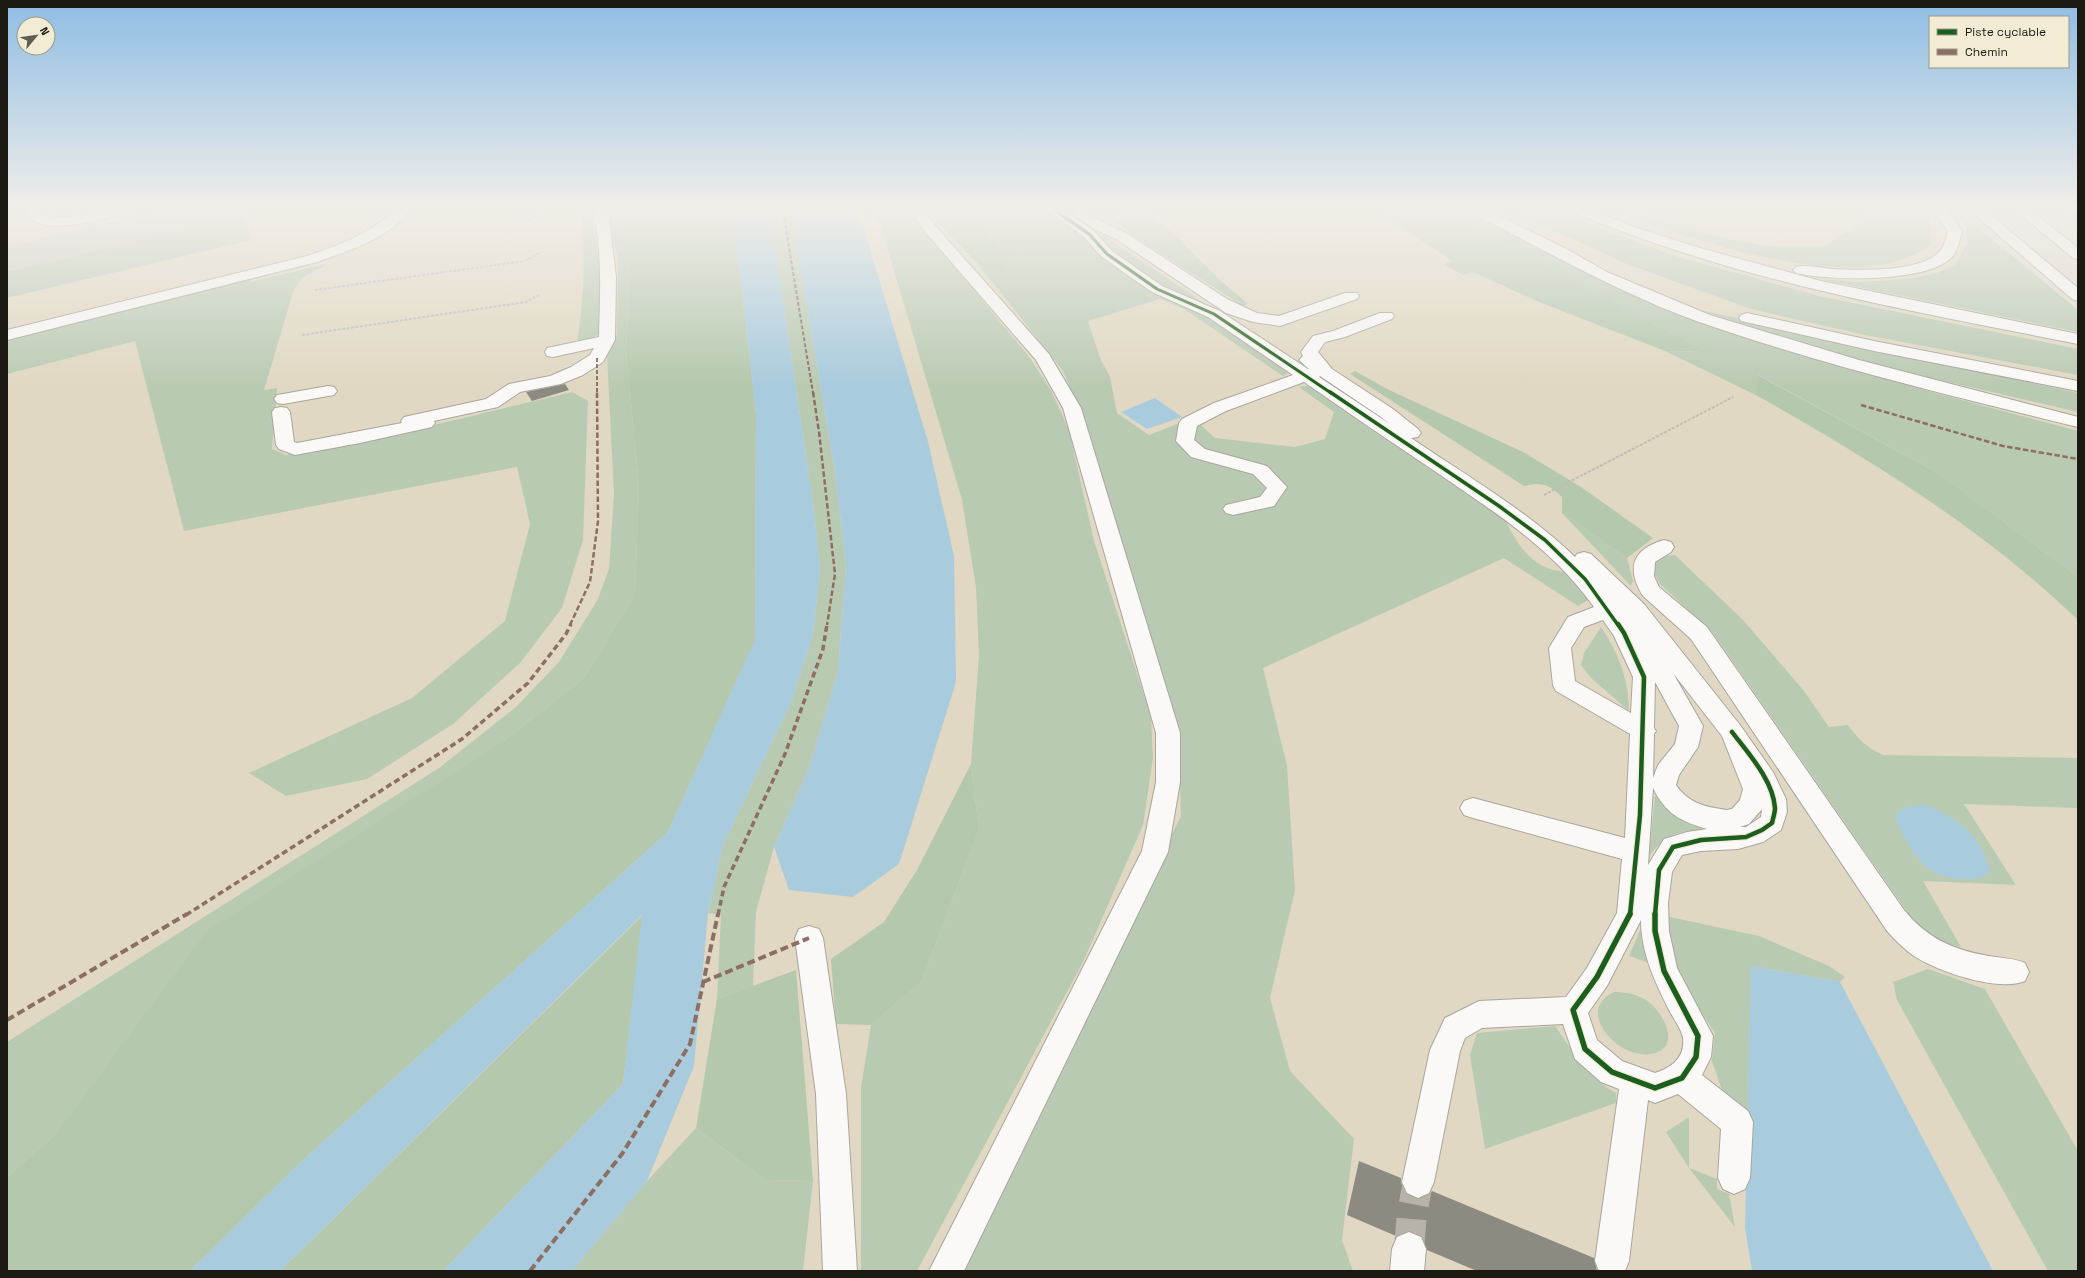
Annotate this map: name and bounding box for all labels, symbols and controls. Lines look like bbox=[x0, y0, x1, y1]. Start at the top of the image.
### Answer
north arrow bbox=[16, 16, 56, 56]
legend bbox=[1929, 16, 2069, 68]
text: Piste cyclable bbox=[1965, 24, 2046, 40]
text: N bbox=[37, 25, 53, 38]
text: Chemin bbox=[1965, 44, 2008, 60]

